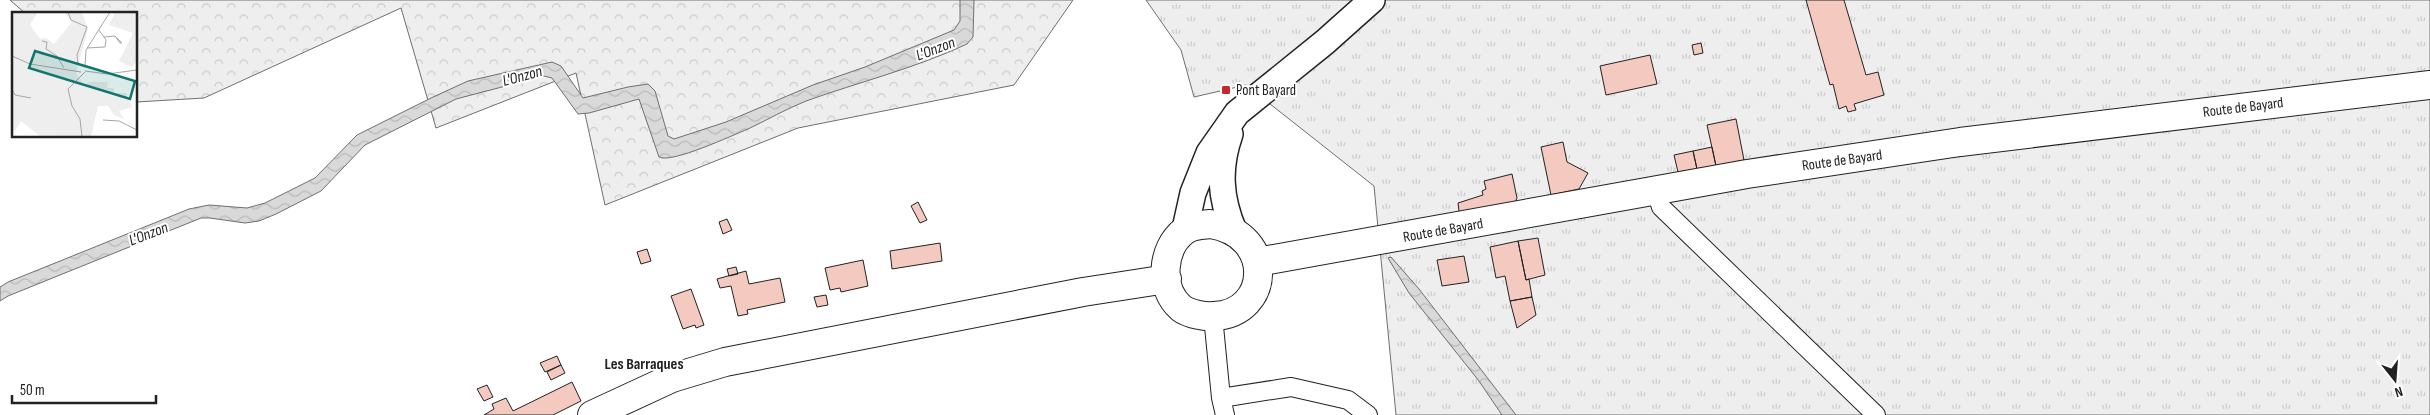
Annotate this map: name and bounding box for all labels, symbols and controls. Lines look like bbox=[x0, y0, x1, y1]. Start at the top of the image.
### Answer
inset map bbox=[12, 12, 138, 138]
water label: L'Onzon bbox=[913, 33, 958, 66]
water label: L'Onzon bbox=[500, 62, 545, 91]
place label: Pont Bayard bbox=[1236, 81, 1296, 100]
marker: Pont Bayard bbox=[1220, 84, 1232, 96]
street label: Route de Bayard bbox=[2202, 93, 2284, 122]
street label: Route de Bayard bbox=[1801, 145, 1883, 176]
street label: Route de Bayard bbox=[1402, 214, 1485, 247]
water label: L'Onzon bbox=[126, 218, 171, 251]
district label: Les Barraques bbox=[604, 355, 684, 374]
north arrow bbox=[2370, 355, 2420, 405]
scale bar bbox=[12, 372, 156, 404]
text: 50 m bbox=[20, 381, 45, 400]
text: N bbox=[2393, 383, 2405, 401]

